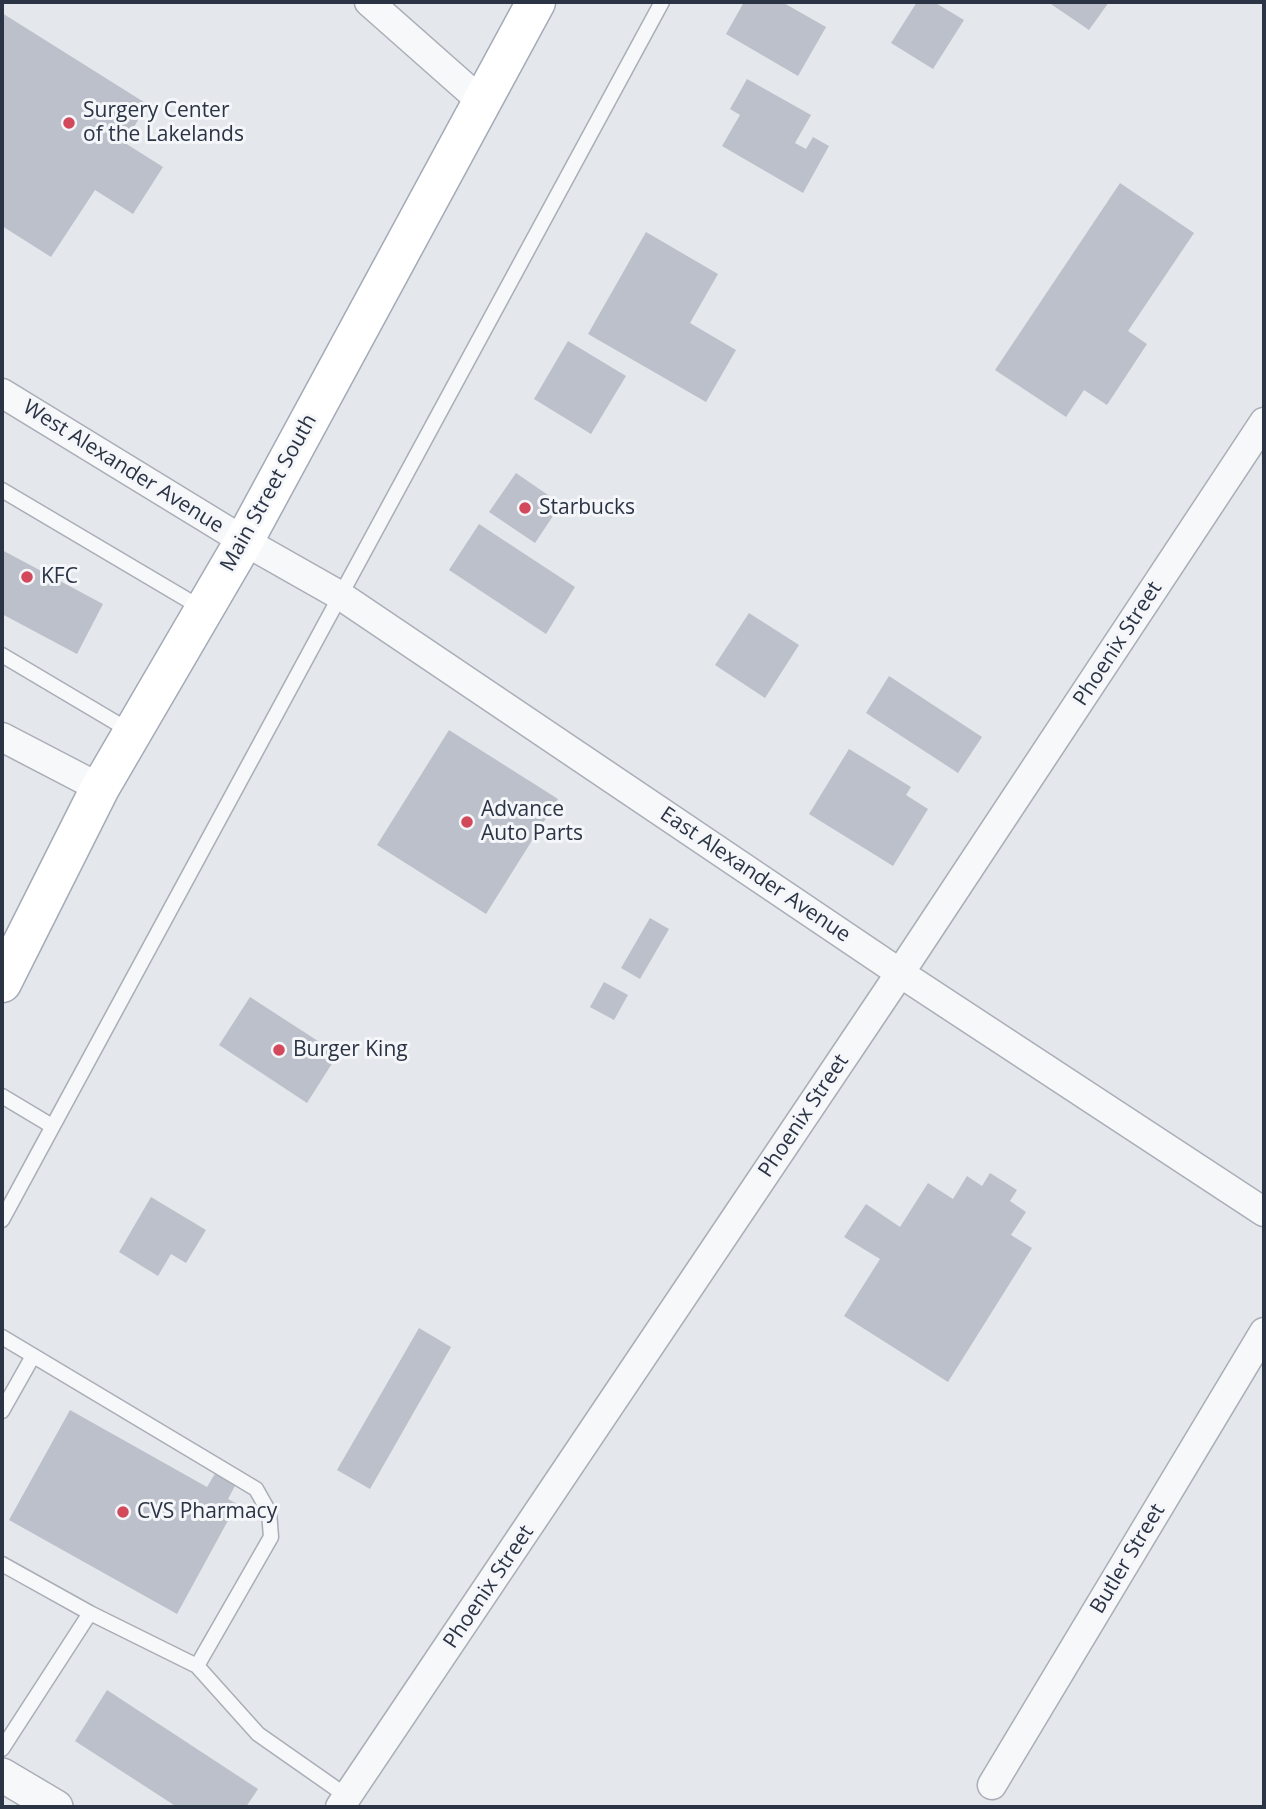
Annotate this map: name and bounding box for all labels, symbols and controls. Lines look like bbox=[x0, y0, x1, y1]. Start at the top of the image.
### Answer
place label: Surgery Center of the Lakelands bbox=[83, 98, 244, 148]
marker: Surgery Center of the Lakelands bbox=[61, 115, 77, 131]
street label: West Alexander Avenue bbox=[18, 395, 228, 539]
street label: Main Street South bbox=[215, 410, 323, 576]
place label: Starbucks bbox=[539, 495, 635, 521]
marker: Starbucks bbox=[517, 500, 533, 516]
place label: KFC bbox=[41, 564, 78, 590]
marker: KFC bbox=[19, 569, 35, 585]
street label: Phoenix Street bbox=[1068, 577, 1168, 711]
place label: Advance Auto Parts bbox=[481, 797, 583, 847]
street label: East Alexander Avenue bbox=[655, 802, 855, 948]
marker: Advance Auto Parts bbox=[459, 814, 475, 830]
place label: Burger King bbox=[293, 1037, 408, 1063]
marker: Burger King bbox=[271, 1042, 287, 1058]
street label: Phoenix Street bbox=[754, 1050, 854, 1182]
place label: CVS Pharmacy bbox=[137, 1499, 277, 1525]
street label: Butler Street bbox=[1085, 1499, 1171, 1619]
marker: CVS Pharmacy bbox=[115, 1504, 131, 1520]
street label: Phoenix Street bbox=[439, 1521, 539, 1653]

